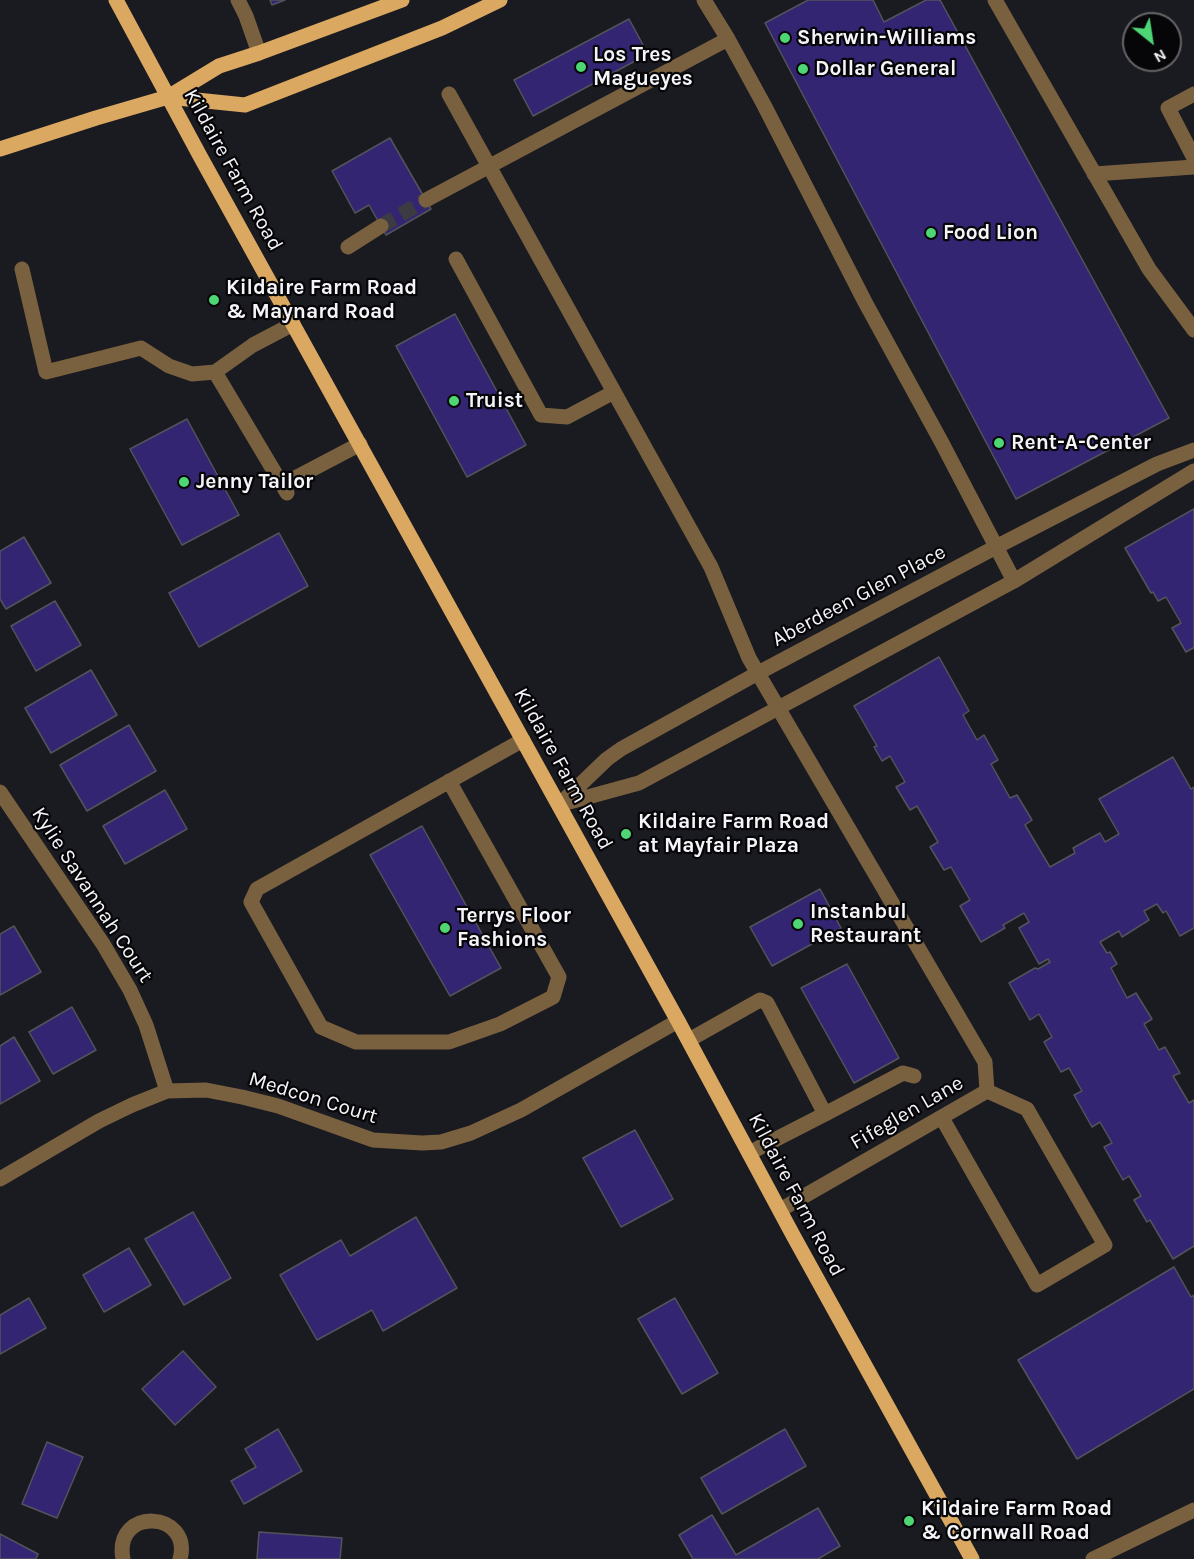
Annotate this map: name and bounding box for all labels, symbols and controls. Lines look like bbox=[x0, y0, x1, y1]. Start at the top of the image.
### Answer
north arrow bbox=[1122, 12, 1182, 72]
place label: Sherwin-Williams bbox=[797, 25, 976, 51]
marker: Sherwin-Williams bbox=[778, 31, 792, 45]
place label: Los Tres Magueyes bbox=[593, 42, 693, 92]
text: N bbox=[1151, 45, 1170, 67]
place label: Dollar General bbox=[815, 56, 956, 82]
marker: Los Tres Magueyes bbox=[574, 60, 588, 74]
marker: Dollar General bbox=[796, 62, 810, 76]
street label: Kildaire Farm Road bbox=[178, 85, 288, 255]
place label: Food Lion bbox=[943, 220, 1038, 246]
marker: Food Lion bbox=[924, 226, 938, 240]
place label: Kildaire Farm Road & Maynard Road bbox=[226, 275, 417, 325]
marker: Kildaire Farm Road & Maynard Road bbox=[207, 293, 221, 307]
place label: Truist bbox=[466, 388, 523, 414]
marker: Truist bbox=[447, 394, 461, 408]
place label: Rent-A-Center bbox=[1011, 430, 1151, 456]
marker: Rent-A-Center bbox=[992, 436, 1006, 450]
place label: Jenny Tailor bbox=[196, 469, 313, 495]
marker: Jenny Tailor bbox=[177, 475, 191, 489]
street label: Aberdeen Glen Place bbox=[768, 540, 950, 652]
street label: Kildaire Farm Road bbox=[508, 684, 618, 854]
street label: Kylie Savannah Court bbox=[26, 803, 158, 987]
place label: Kildaire Farm Road at Mayfair Plaza bbox=[638, 809, 829, 859]
marker: Kildaire Farm Road at Mayfair Plaza bbox=[619, 827, 633, 841]
place label: Instanbul Restaurant bbox=[810, 899, 921, 949]
place label: Terrys Floor Fashions bbox=[457, 903, 571, 953]
marker: Instanbul Restaurant bbox=[791, 917, 805, 931]
marker: Terrys Floor Fashions bbox=[438, 921, 452, 935]
street label: Medcon Court bbox=[245, 1066, 381, 1130]
street label: Fifeglen Lane bbox=[846, 1071, 968, 1155]
street label: Kildaire Farm Road bbox=[742, 1109, 850, 1281]
place label: Kildaire Farm Road & Cornwall Road bbox=[921, 1496, 1112, 1546]
marker: Kildaire Farm Road & Cornwall Road bbox=[902, 1514, 916, 1528]

